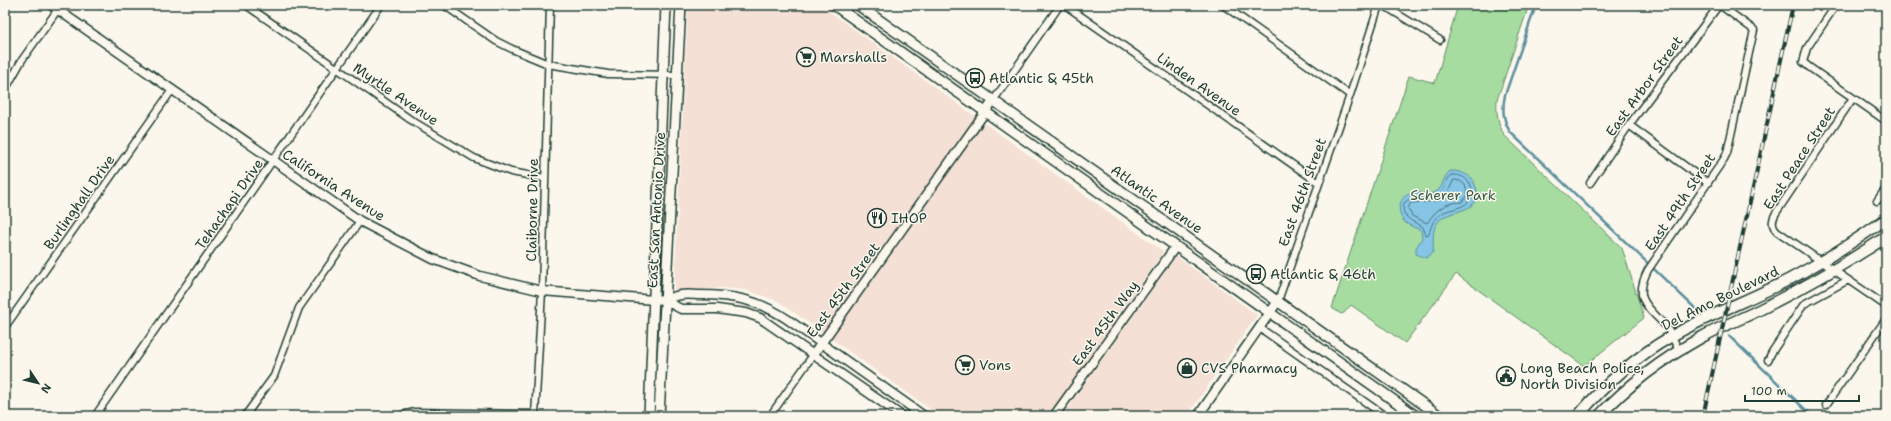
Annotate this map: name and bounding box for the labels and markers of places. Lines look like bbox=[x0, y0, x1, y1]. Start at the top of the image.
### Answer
supermarket icon: Marshalls bbox=[795, 46, 817, 68]
place label: Marshalls bbox=[820, 48, 887, 66]
bus stop icon: Atlantic & 45th bbox=[964, 67, 986, 89]
place label: Atlantic & 45th bbox=[989, 69, 1094, 87]
restaurant icon: IHOP bbox=[866, 207, 888, 229]
place label: IHOP bbox=[891, 209, 927, 227]
bus stop icon: Atlantic & 46th bbox=[1245, 263, 1267, 285]
place label: Atlantic & 46th bbox=[1270, 265, 1376, 283]
supermarket icon: Vons bbox=[954, 354, 976, 376]
place label: Vons bbox=[979, 356, 1011, 374]
shop icon: CVS Pharmacy bbox=[1176, 357, 1198, 379]
place label: CVS Pharmacy bbox=[1201, 359, 1298, 377]
place label: Long Beach Police, North Division bbox=[1520, 359, 1644, 393]
public building icon: Long Beach Police, North Division bbox=[1495, 365, 1517, 387]

